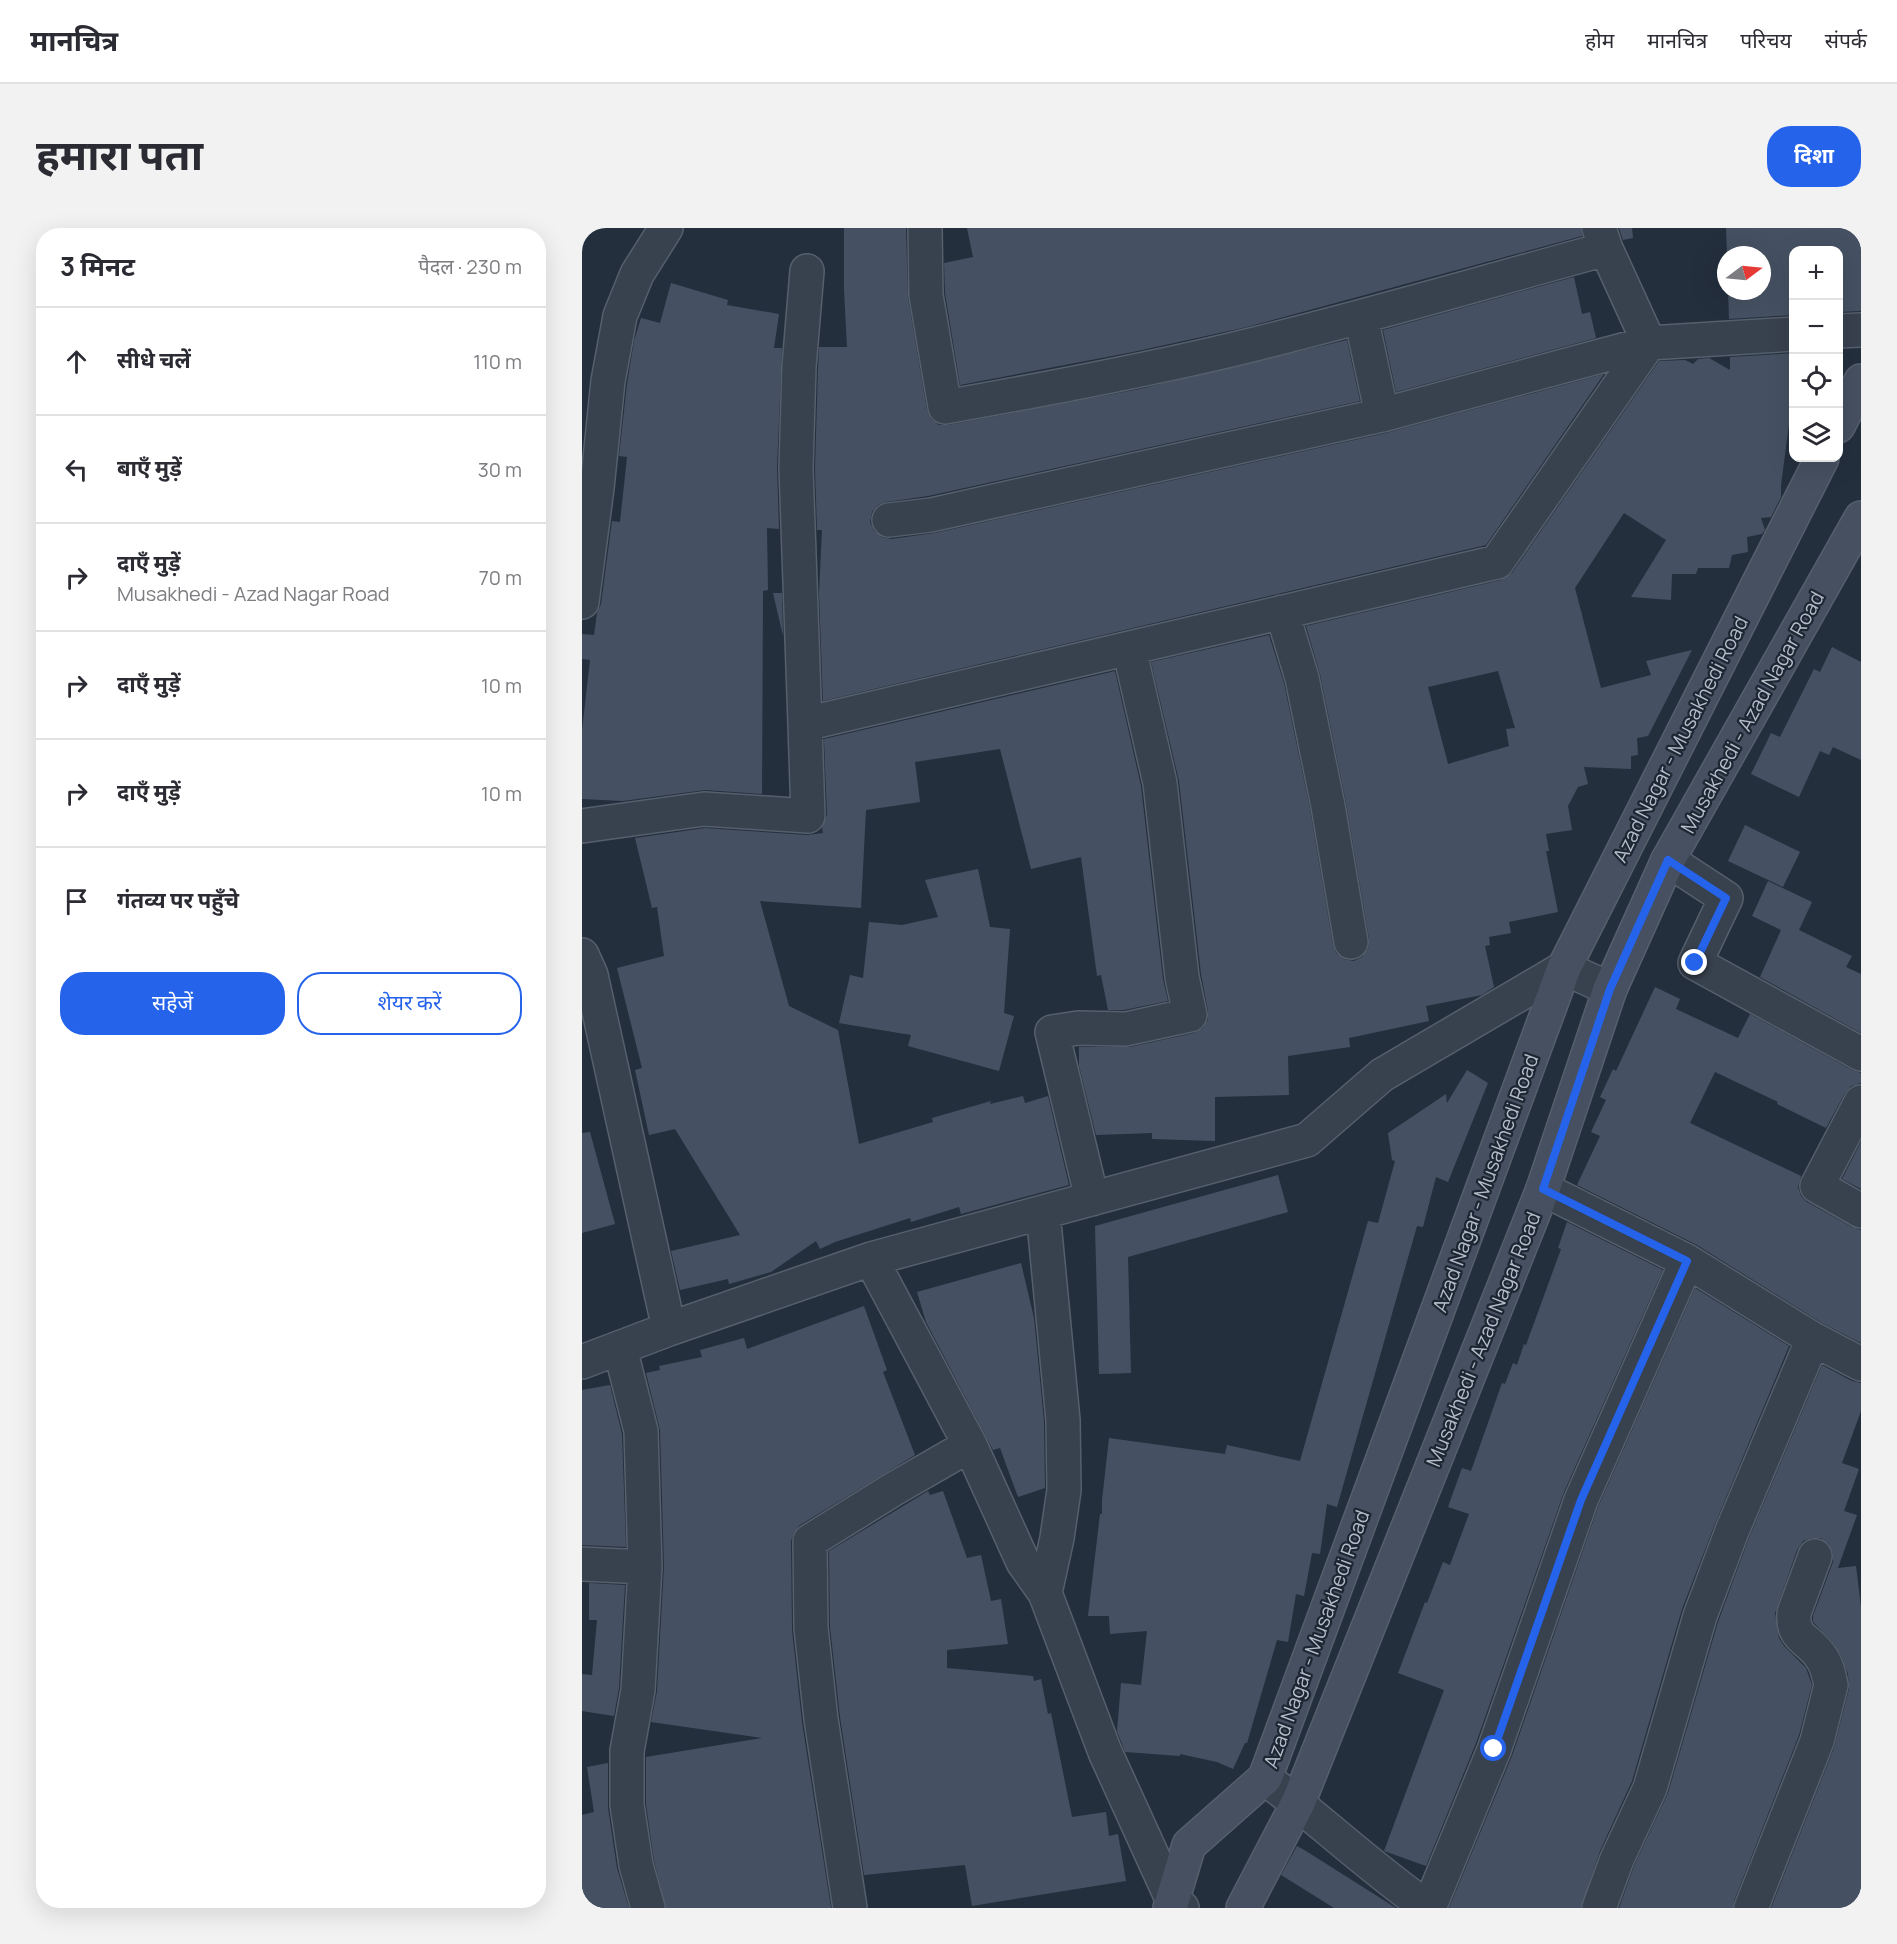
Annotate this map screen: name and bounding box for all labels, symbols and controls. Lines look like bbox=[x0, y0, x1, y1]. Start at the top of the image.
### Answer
text: मानचित्र bbox=[30, 21, 118, 59]
text: होम bbox=[1585, 26, 1614, 54]
text: मानचित्र bbox=[1647, 26, 1707, 54]
text: परिचय bbox=[1740, 26, 1792, 54]
text: संपर्क bbox=[1825, 26, 1867, 54]
text: हमारा पता bbox=[36, 125, 203, 183]
button: दिशा bbox=[1767, 126, 1861, 187]
north arrow bbox=[1717, 246, 1771, 300]
map controls bbox=[1789, 246, 1843, 462]
button: + bbox=[1789, 246, 1843, 300]
text: 3 मिनट bbox=[60, 248, 135, 284]
text: पैदल · 230 m bbox=[418, 253, 522, 280]
button: − bbox=[1789, 300, 1843, 354]
icon: ahead bbox=[60, 345, 93, 378]
text: सीधे चलें bbox=[117, 345, 191, 375]
text: 110 m bbox=[473, 348, 522, 375]
button: locate bbox=[1789, 354, 1843, 408]
button: layers bbox=[1789, 408, 1843, 462]
icon: left bbox=[60, 453, 93, 486]
text: बाएँ मुड़ें bbox=[117, 453, 182, 483]
text: 30 m bbox=[478, 456, 522, 483]
text: दाएँ मुड़ें bbox=[117, 548, 180, 578]
icon: right bbox=[60, 561, 93, 594]
text: 70 m bbox=[479, 564, 522, 591]
text: Musakhedi - Azad Nagar Road bbox=[117, 580, 390, 607]
street label: Musakhedi - Azad Nagar Road bbox=[1674, 586, 1830, 838]
street label: Azad Nagar - Musakhedi Road bbox=[1606, 611, 1754, 867]
icon: right bbox=[60, 669, 93, 702]
text: दाएँ मुड़ें bbox=[117, 669, 180, 699]
text: 10 m bbox=[481, 672, 522, 699]
icon: right bbox=[60, 777, 93, 810]
text: दाएँ मुड़ें bbox=[117, 777, 180, 807]
text: 10 m bbox=[481, 780, 522, 807]
icon: arrive bbox=[60, 885, 93, 918]
text: गंतव्य पर पहुँचे bbox=[117, 885, 239, 915]
route end bbox=[1681, 949, 1707, 975]
button: सहेजें bbox=[60, 972, 285, 1035]
button: शेयर करें bbox=[297, 972, 522, 1035]
street label: Azad Nagar - Musakhedi Road bbox=[1426, 1050, 1544, 1316]
street label: Musakhedi - Azad Nagar Road bbox=[1419, 1208, 1547, 1470]
street label: Azad Nagar - Musakhedi Road bbox=[1257, 1506, 1375, 1772]
route start bbox=[1480, 1735, 1506, 1761]

